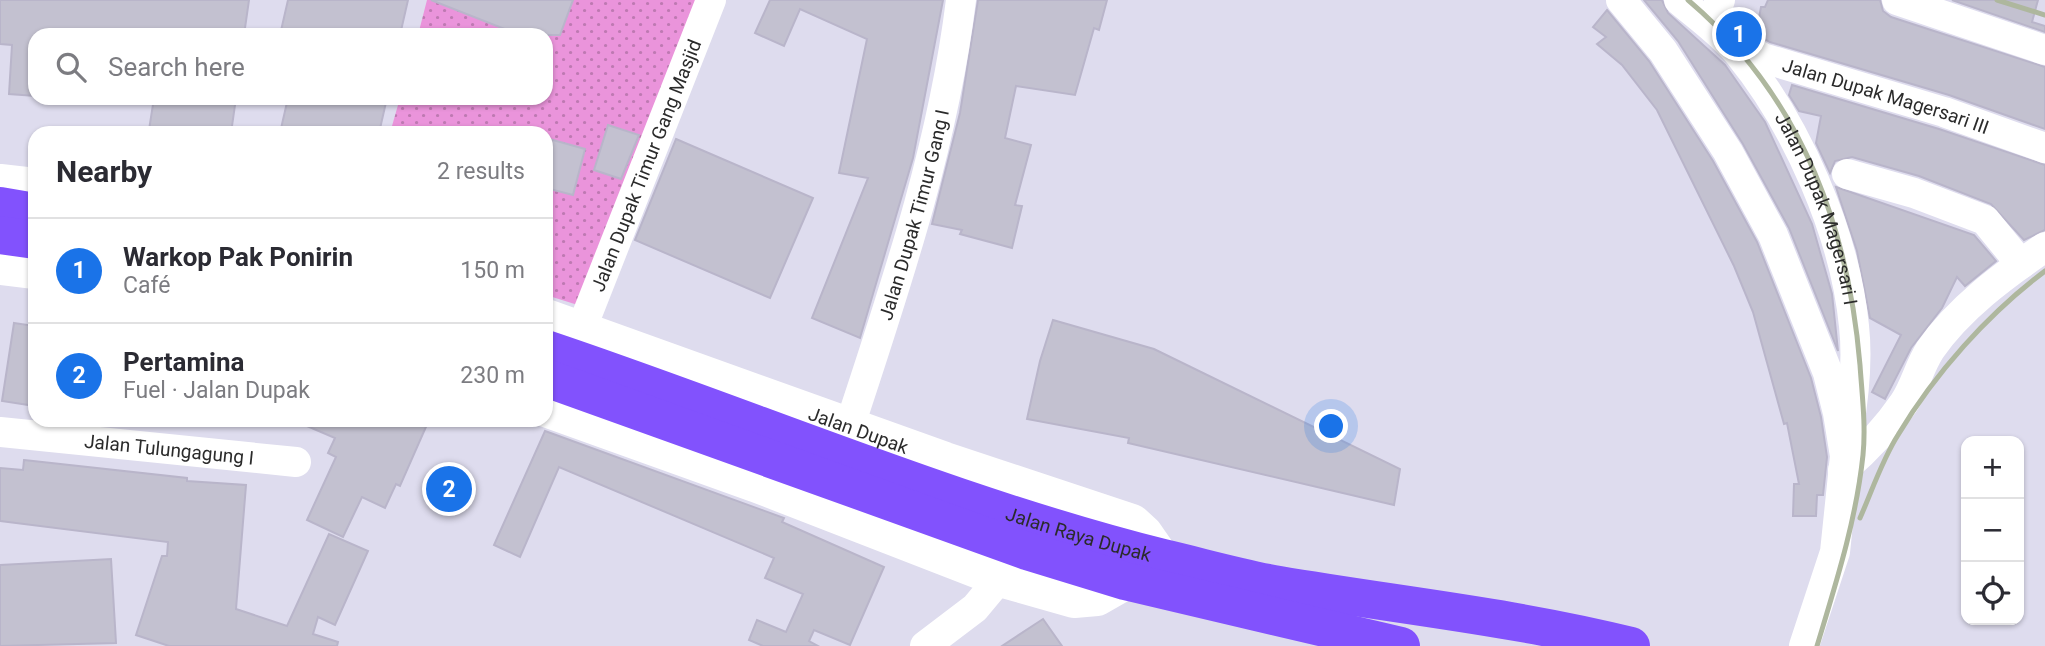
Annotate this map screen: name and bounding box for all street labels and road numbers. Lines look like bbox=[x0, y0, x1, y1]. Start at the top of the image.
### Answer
street label: Jalan Dupak Timur Gang Masjid bbox=[586, 36, 706, 295]
street label: Jalan Dupak Magersari III bbox=[1780, 53, 1992, 139]
street label: Jalan Dupak Timur Gang I bbox=[874, 107, 954, 323]
street label: Jalan Dupak Magersari I bbox=[1770, 108, 1862, 307]
street label: Jalan Dupak bbox=[805, 402, 912, 459]
street label: Jalan Tulungagung I bbox=[83, 430, 255, 470]
street label: Jalan Raya Dupak bbox=[1003, 502, 1154, 567]

